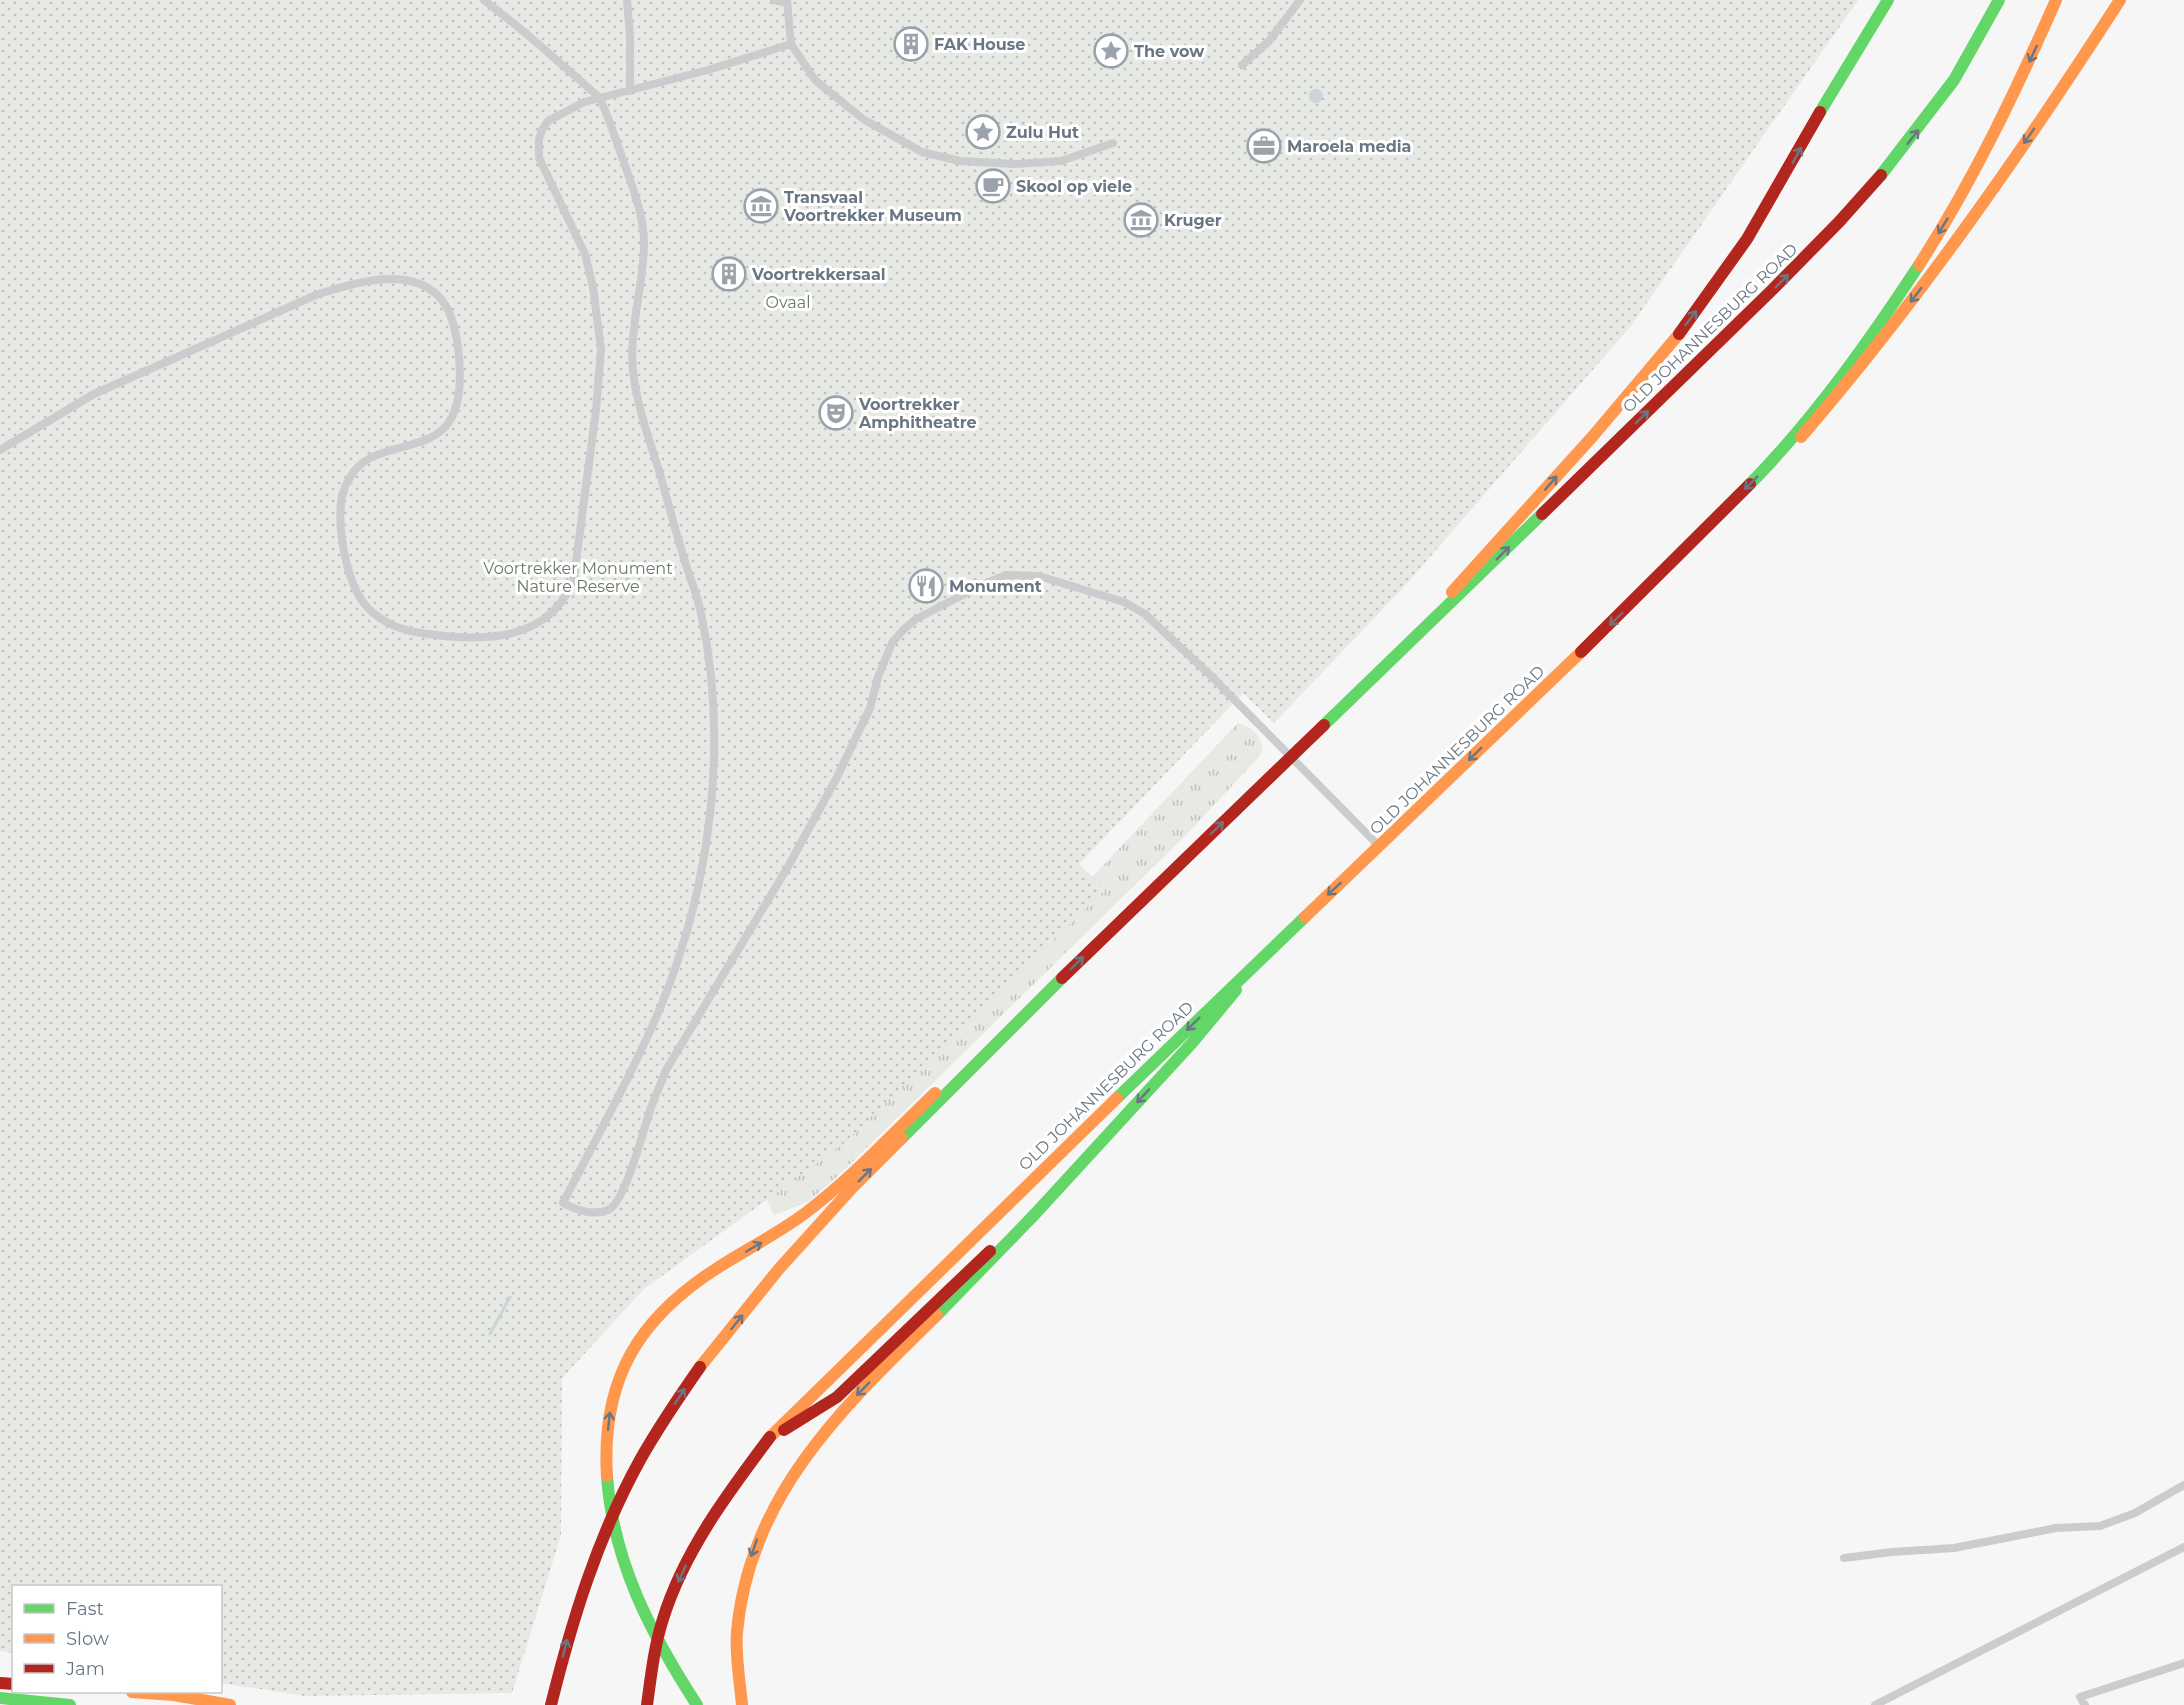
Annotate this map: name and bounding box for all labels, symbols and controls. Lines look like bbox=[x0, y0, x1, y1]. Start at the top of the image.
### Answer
building icon: FAK House bbox=[893, 26, 929, 62]
place icon: The vow bbox=[1093, 33, 1129, 69]
place label: FAK House bbox=[934, 35, 1025, 54]
place label: The vow bbox=[1134, 42, 1204, 61]
one-way arrow bbox=[2027, 44, 2039, 62]
place icon: Zulu Hut bbox=[965, 114, 1001, 150]
place label: Zulu Hut bbox=[1006, 123, 1079, 142]
one-way arrow bbox=[2023, 127, 2035, 144]
office icon: Maroela media bbox=[1246, 128, 1282, 164]
one-way arrow bbox=[1907, 129, 1919, 145]
place label: Maroela media bbox=[1287, 137, 1411, 156]
one-way arrow bbox=[1792, 147, 1804, 164]
cafe icon: Skool op viele bbox=[975, 168, 1011, 204]
place label: Skool op viele bbox=[1016, 177, 1132, 196]
museum icon: Transvaal Voortrekker Museum bbox=[743, 188, 779, 224]
place label: Transvaal Voortrekker Museum bbox=[783, 188, 962, 225]
museum icon: Kruger bbox=[1123, 202, 1159, 238]
place label: Kruger bbox=[1164, 211, 1222, 230]
one-way arrow bbox=[1936, 217, 1948, 234]
street label: OLD JOHANNESBURG ROAD bbox=[1619, 240, 1801, 416]
building icon: Voortrekkersaal bbox=[711, 256, 747, 292]
place label: Voortrekkersaal bbox=[751, 265, 886, 284]
one-way arrow bbox=[1775, 273, 1790, 288]
one-way arrow bbox=[1910, 287, 1923, 303]
park label: Ovaal bbox=[766, 293, 810, 312]
one-way arrow bbox=[1685, 311, 1697, 327]
theatre icon: Voortrekker Amphitheatre bbox=[818, 395, 854, 431]
place label: Voortrekker Amphitheatre bbox=[858, 395, 977, 432]
one-way arrow bbox=[1635, 409, 1650, 424]
one-way arrow bbox=[1544, 475, 1558, 490]
one-way arrow bbox=[1744, 476, 1759, 491]
one-way arrow bbox=[1495, 546, 1510, 560]
park label: Voortrekker Monument Nature Reserve bbox=[483, 559, 673, 596]
restaurant icon: Monument bbox=[908, 568, 944, 604]
place label: Monument bbox=[949, 577, 1042, 596]
one-way arrow bbox=[1608, 612, 1623, 626]
street label: OLD JOHANNESBURG ROAD bbox=[1366, 662, 1548, 838]
one-way arrow bbox=[1468, 747, 1483, 762]
one-way arrow bbox=[1210, 820, 1225, 835]
one-way arrow bbox=[1327, 882, 1342, 896]
one-way arrow bbox=[1069, 956, 1084, 970]
street label: OLD JOHANNESBURG ROAD bbox=[1015, 998, 1197, 1174]
one-way arrow bbox=[1186, 1016, 1201, 1031]
one-way arrow bbox=[1136, 1088, 1150, 1103]
one-way arrow bbox=[858, 1168, 872, 1183]
one-way arrow bbox=[745, 1240, 762, 1252]
one-way arrow bbox=[730, 1314, 743, 1330]
one-way arrow bbox=[856, 1381, 870, 1396]
one-way arrow bbox=[674, 1387, 687, 1404]
one-way arrow bbox=[604, 1411, 615, 1431]
one-way arrow bbox=[748, 1538, 759, 1557]
one-way arrow bbox=[675, 1565, 687, 1583]
legend bbox=[12, 1585, 222, 1693]
text: Fast bbox=[66, 1598, 104, 1620]
text: Slow bbox=[66, 1628, 109, 1650]
one-way arrow bbox=[559, 1639, 571, 1658]
text: Jam bbox=[65, 1658, 105, 1680]

